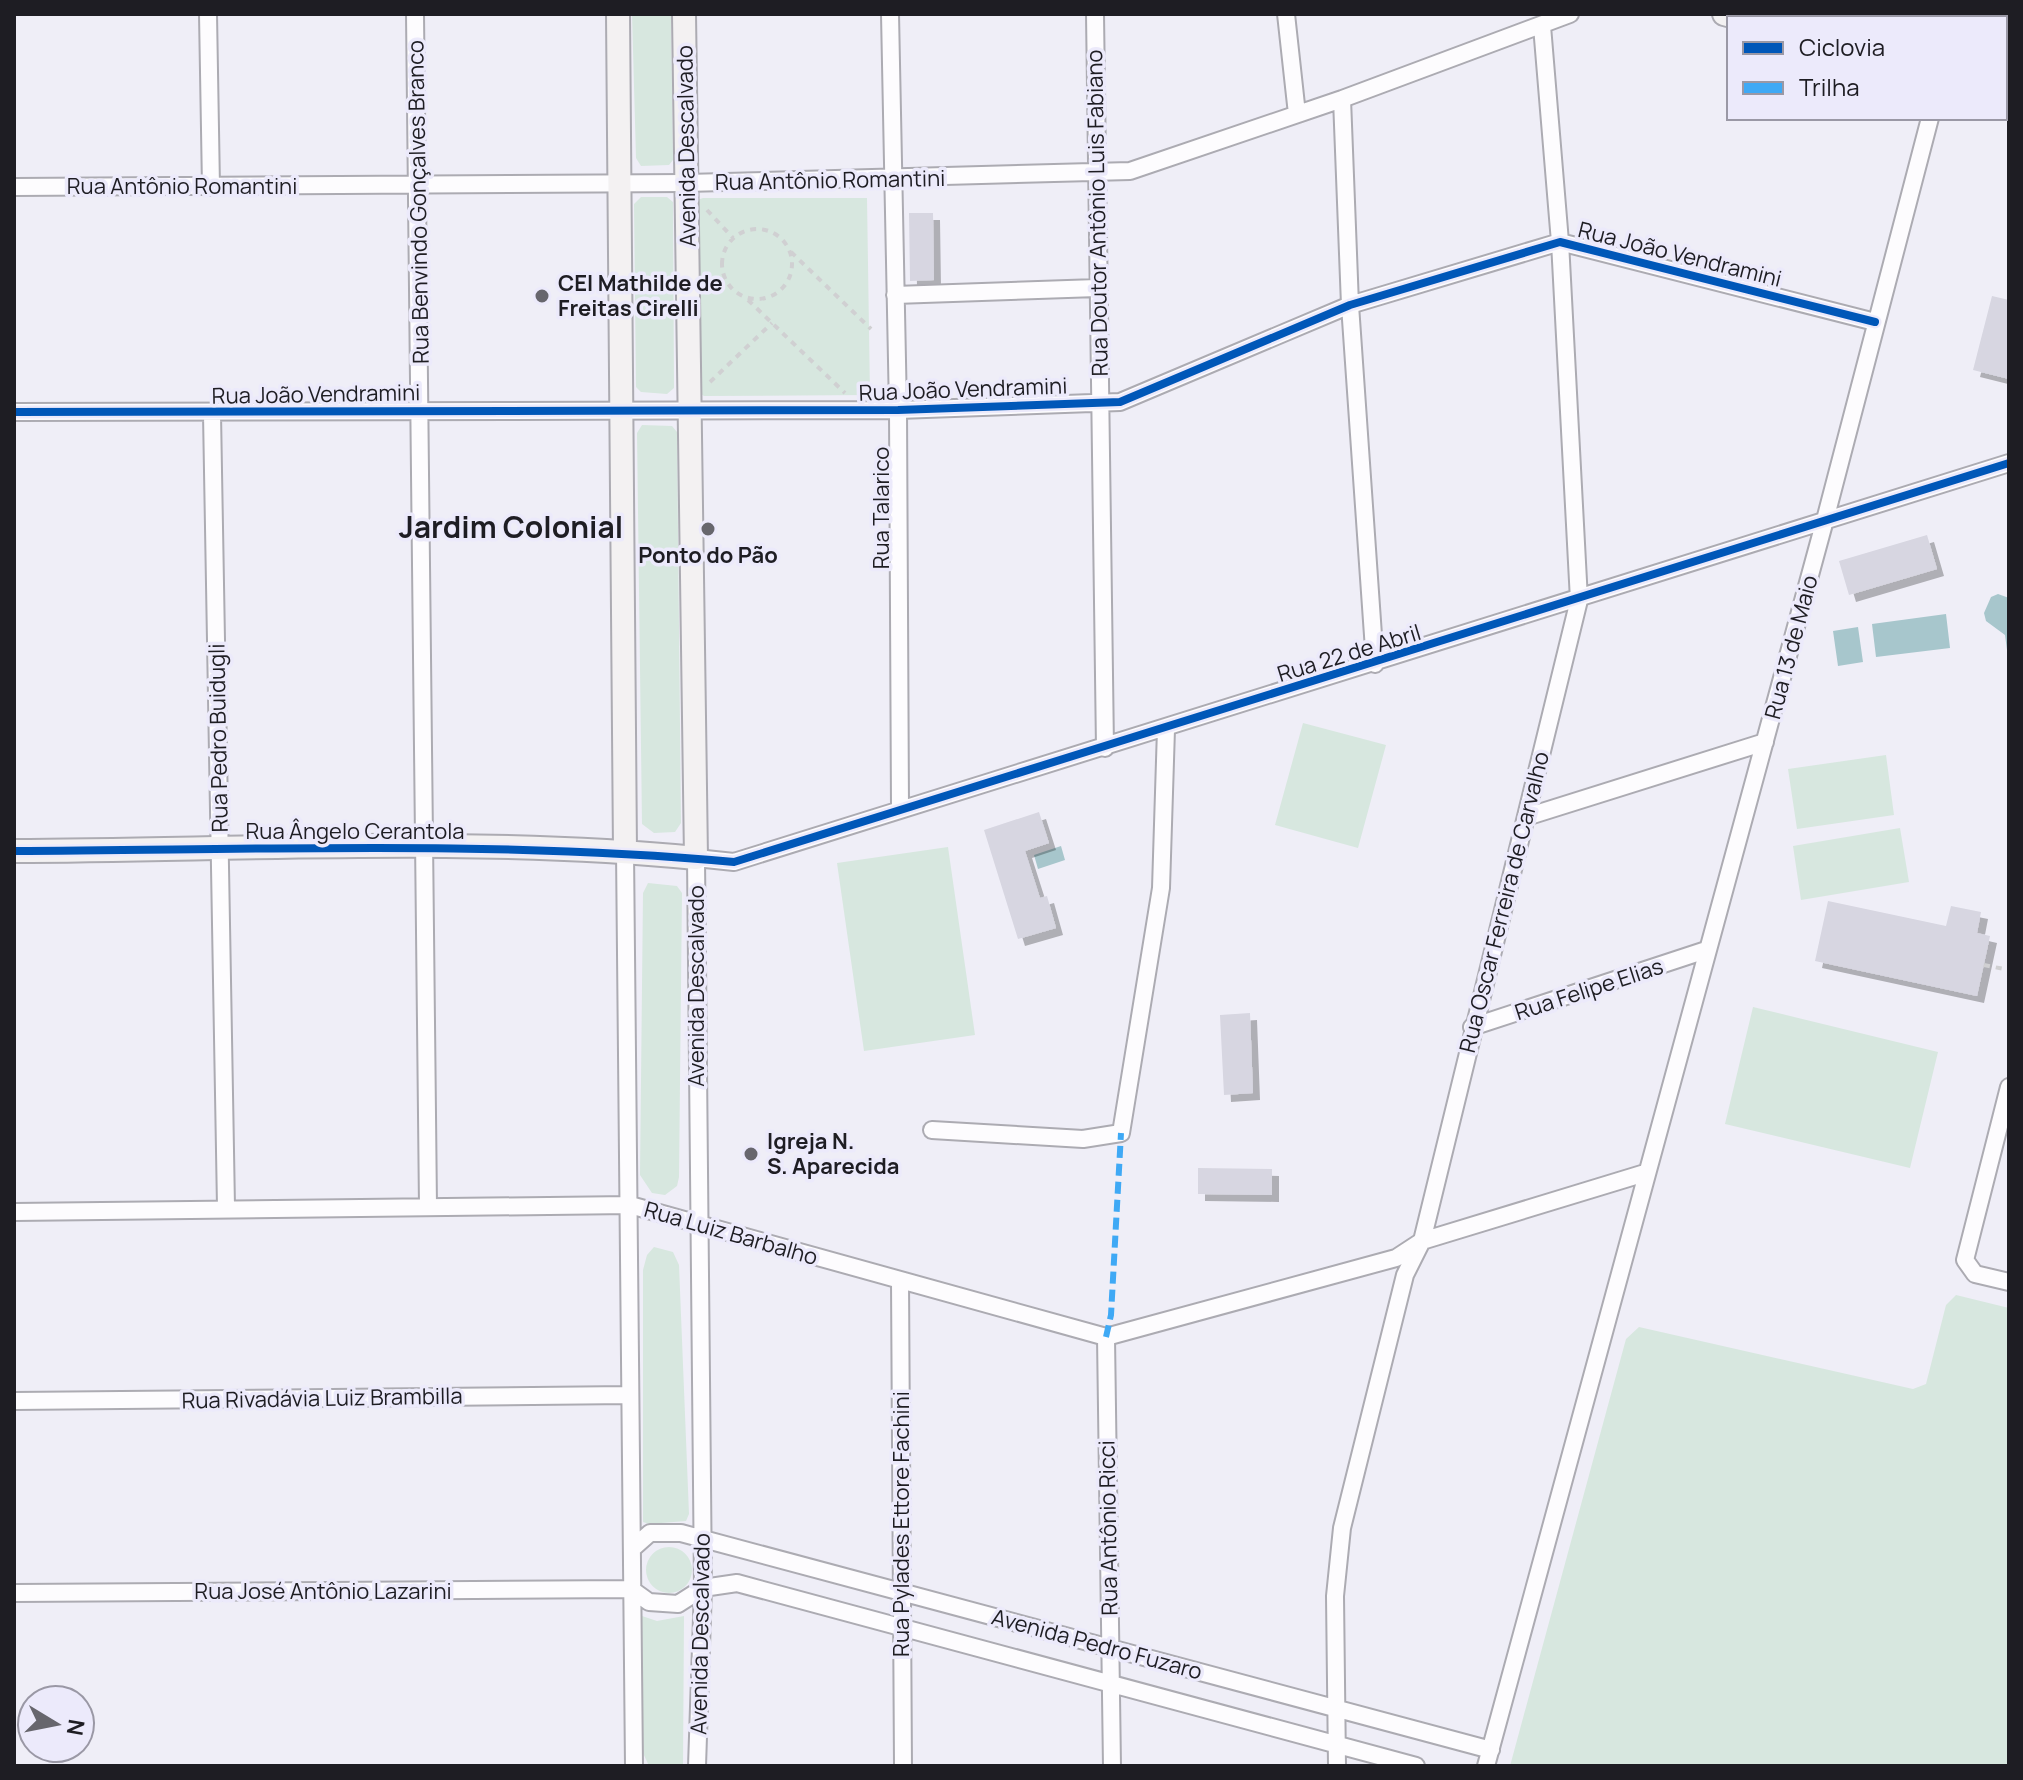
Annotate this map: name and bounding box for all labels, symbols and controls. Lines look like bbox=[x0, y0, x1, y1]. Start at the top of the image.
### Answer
legend bbox=[1727, 16, 2007, 120]
text: Ciclovia bbox=[1799, 30, 1885, 63]
street label: Rua Benvindo Gonçalves Branco bbox=[400, 40, 436, 364]
street label: Avenida Descalvado bbox=[669, 45, 703, 247]
street label: Rua Doutor Antônio Luis Fabiano bbox=[1079, 49, 1115, 377]
text: Trilha bbox=[1799, 70, 1860, 103]
street label: Rua Antônio Romantini bbox=[714, 163, 946, 197]
street label: Rua Antônio Romantini bbox=[67, 171, 297, 201]
street label: Rua João Vendramini bbox=[1575, 214, 1785, 294]
place label: CEI Mathilde de Freitas Cirelli bbox=[558, 268, 723, 323]
marker: CEI Mathilde de Freitas Cirelli bbox=[533, 287, 551, 305]
street label: Rua João Vendramini bbox=[858, 370, 1068, 408]
street label: Rua João Vendramini bbox=[211, 377, 421, 411]
street label: Rua Talarico bbox=[866, 447, 896, 569]
district label: Jardim Colonial bbox=[399, 506, 623, 547]
marker: Ponto do Pão bbox=[699, 520, 717, 538]
place label: Ponto do Pão bbox=[638, 540, 778, 570]
street label: Rua 13 de Maio bbox=[1757, 572, 1825, 722]
street label: Rua 22 de Abril bbox=[1274, 617, 1424, 689]
street label: Rua Pedro Buidugli bbox=[201, 643, 235, 833]
street label: Rua Oscar Ferreira de Carvalho bbox=[1452, 748, 1556, 1056]
street label: Rua Ângelo Cerantola bbox=[245, 816, 465, 846]
street label: Avenida Descalvado bbox=[681, 885, 711, 1087]
street label: Rua Felipe Elias bbox=[1511, 951, 1667, 1027]
place label: Igreja N. S. Aparecida bbox=[767, 1126, 900, 1181]
marker: Igreja N. S. Aparecida bbox=[742, 1145, 760, 1163]
street label: Rua Luiz Barbalho bbox=[641, 1194, 821, 1272]
street label: Rua Rivadávia Luiz Brambilla bbox=[181, 1381, 463, 1415]
street label: Rua Pylades Ettore Fachini bbox=[886, 1391, 916, 1657]
street label: Rua Antônio Ricci bbox=[1091, 1440, 1125, 1616]
street label: Avenida Descalvado bbox=[683, 1533, 717, 1735]
street label: Rua José Antônio Lazarini bbox=[194, 1576, 452, 1606]
street label: Avenida Pedro Fuzaro bbox=[989, 1601, 1205, 1687]
north arrow bbox=[16, 1684, 96, 1764]
text: N bbox=[60, 1717, 92, 1738]

